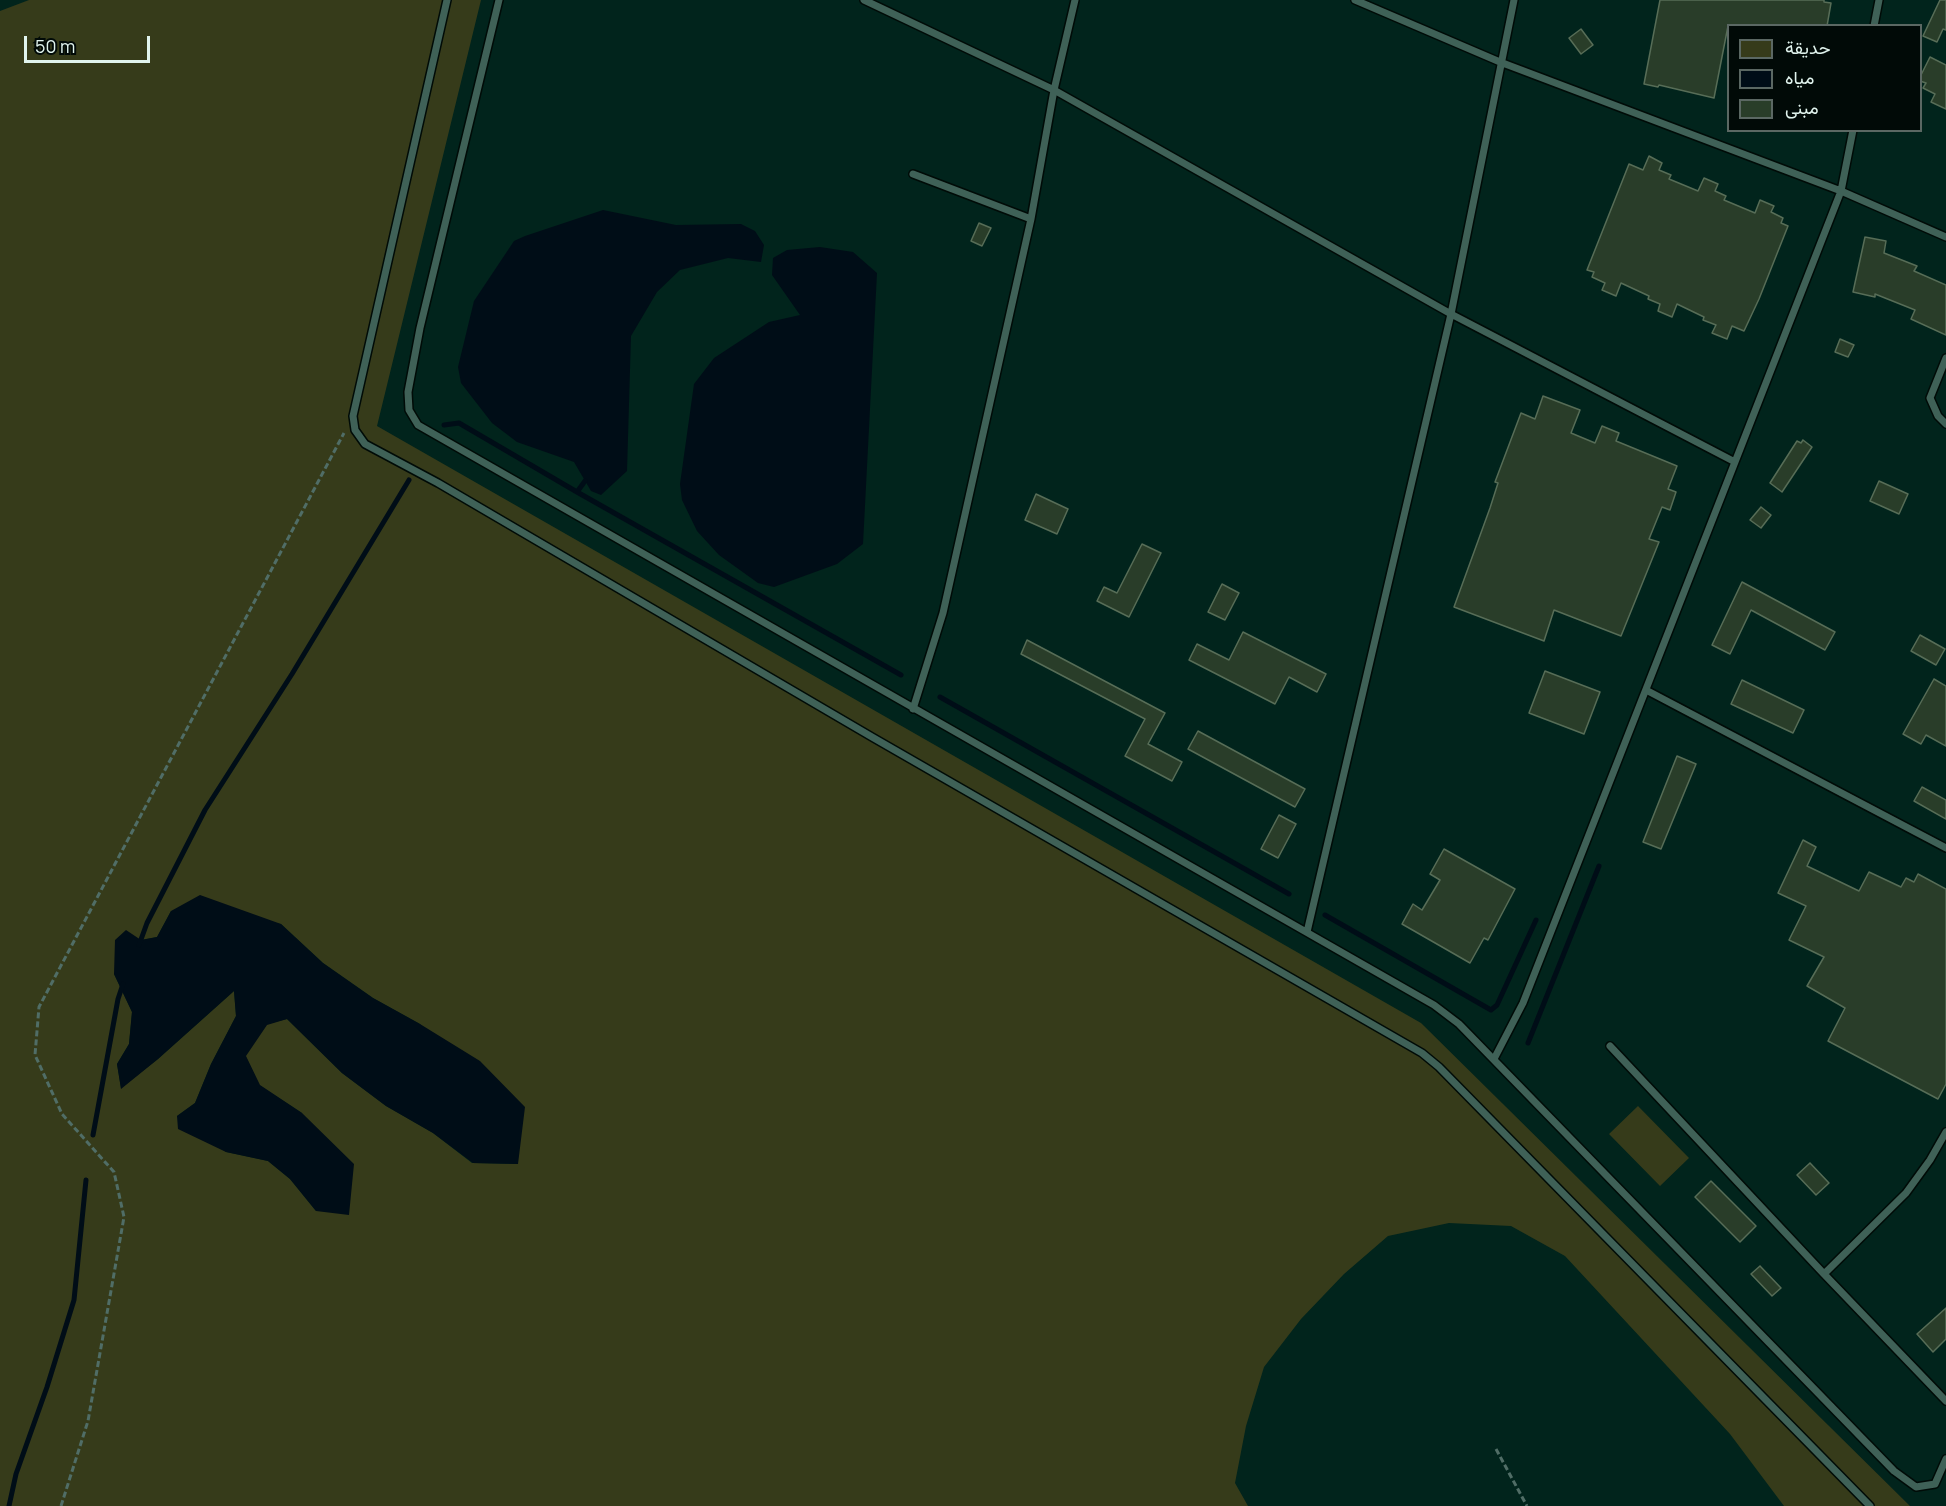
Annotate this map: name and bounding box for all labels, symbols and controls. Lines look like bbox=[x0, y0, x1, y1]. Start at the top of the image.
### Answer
scale bar bbox=[27, 24, 153, 62]
legend bbox=[1727, 24, 1922, 132]
text: 50 m bbox=[35, 34, 75, 58]
text: حديقة bbox=[1785, 35, 1831, 59]
text: مياه bbox=[1785, 65, 1814, 89]
text: مبنى bbox=[1785, 95, 1819, 119]

